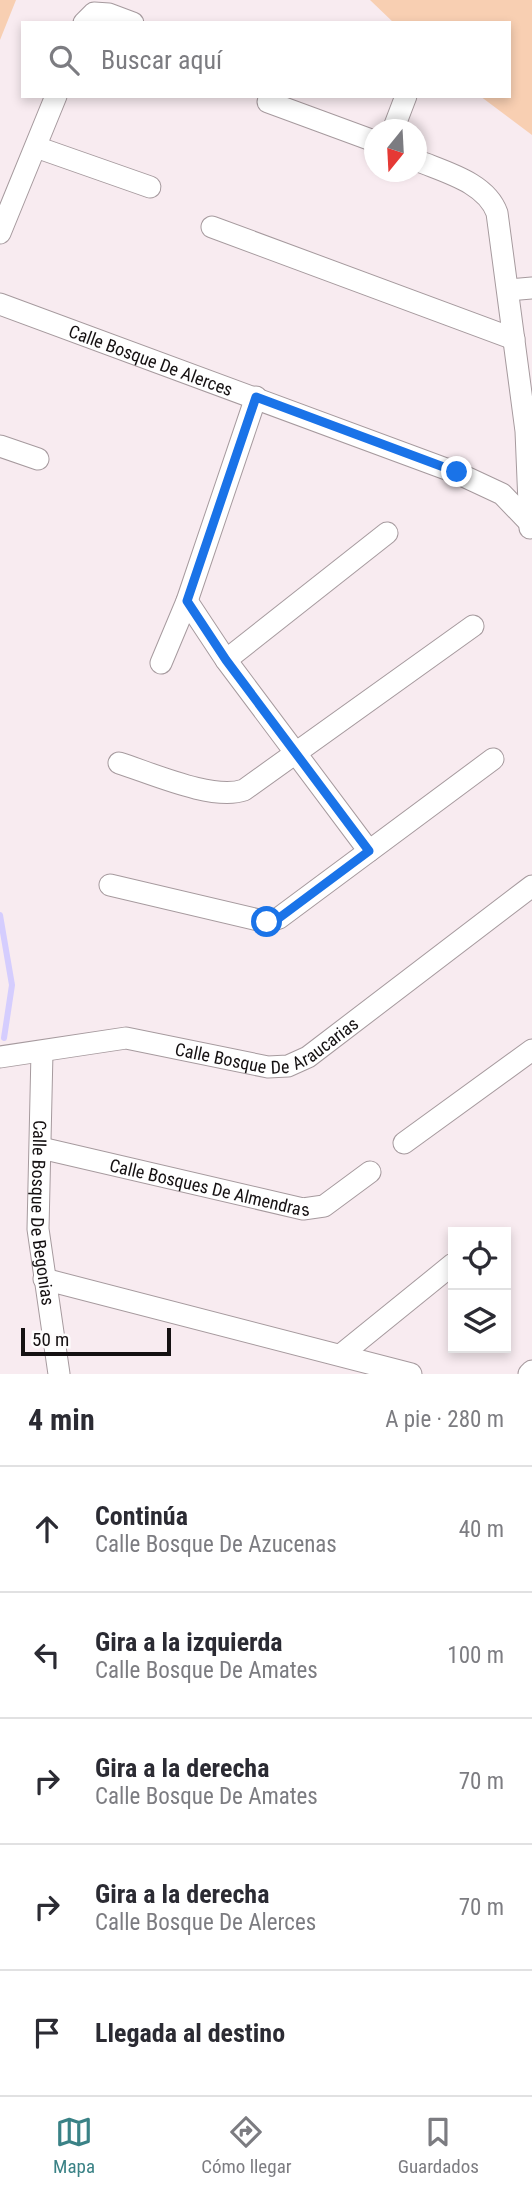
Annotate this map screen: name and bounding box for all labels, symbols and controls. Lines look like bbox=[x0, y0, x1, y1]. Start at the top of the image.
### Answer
search box bbox=[21, 21, 511, 98]
icon: search bbox=[45, 41, 83, 79]
text: Buscar aquí bbox=[101, 45, 222, 75]
north arrow bbox=[364, 119, 427, 182]
street label: Calle Bosque De Alerces bbox=[66, 320, 236, 400]
route end bbox=[441, 456, 472, 487]
route start bbox=[251, 906, 282, 937]
street label: Calle Bosque De Araucarias bbox=[173, 1012, 362, 1078]
street label: Calle Bosque De Begonias bbox=[27, 1120, 59, 1307]
street label: Calle Bosques De Almendras bbox=[108, 1154, 311, 1220]
map controls bbox=[448, 1227, 511, 1353]
button: locate bbox=[448, 1227, 511, 1290]
button: layers bbox=[448, 1290, 511, 1353]
scale bar bbox=[21, 1325, 172, 1357]
text: 50 m bbox=[32, 1328, 69, 1351]
text: 4 min bbox=[28, 1402, 95, 1437]
text: A pie · 280 m bbox=[385, 1406, 504, 1433]
text: Continúa bbox=[95, 1501, 188, 1531]
icon: ahead bbox=[28, 1510, 66, 1548]
text: 40 m bbox=[459, 1516, 504, 1543]
text: Calle Bosque De Azucenas bbox=[95, 1531, 337, 1558]
text: Gira a la izquierda bbox=[95, 1627, 283, 1657]
icon: left bbox=[28, 1636, 66, 1674]
text: 100 m bbox=[447, 1642, 504, 1669]
text: Calle Bosque De Amates bbox=[95, 1657, 318, 1684]
text: Gira a la derecha bbox=[95, 1753, 269, 1783]
icon: right bbox=[28, 1762, 66, 1800]
text: 70 m bbox=[459, 1768, 504, 1795]
text: Calle Bosque De Amates bbox=[95, 1783, 318, 1810]
text: Gira a la derecha bbox=[95, 1879, 269, 1909]
icon: right bbox=[28, 1888, 66, 1926]
text: 70 m bbox=[459, 1894, 504, 1921]
text: Calle Bosque De Alerces bbox=[95, 1909, 316, 1936]
icon: arrive bbox=[28, 2014, 66, 2052]
text: Llegada al destino bbox=[95, 2018, 285, 2048]
tab: Mapa bbox=[53, 2113, 95, 2178]
tab: Cómo llegar bbox=[201, 2113, 292, 2178]
tab: Guardados bbox=[398, 2113, 479, 2178]

